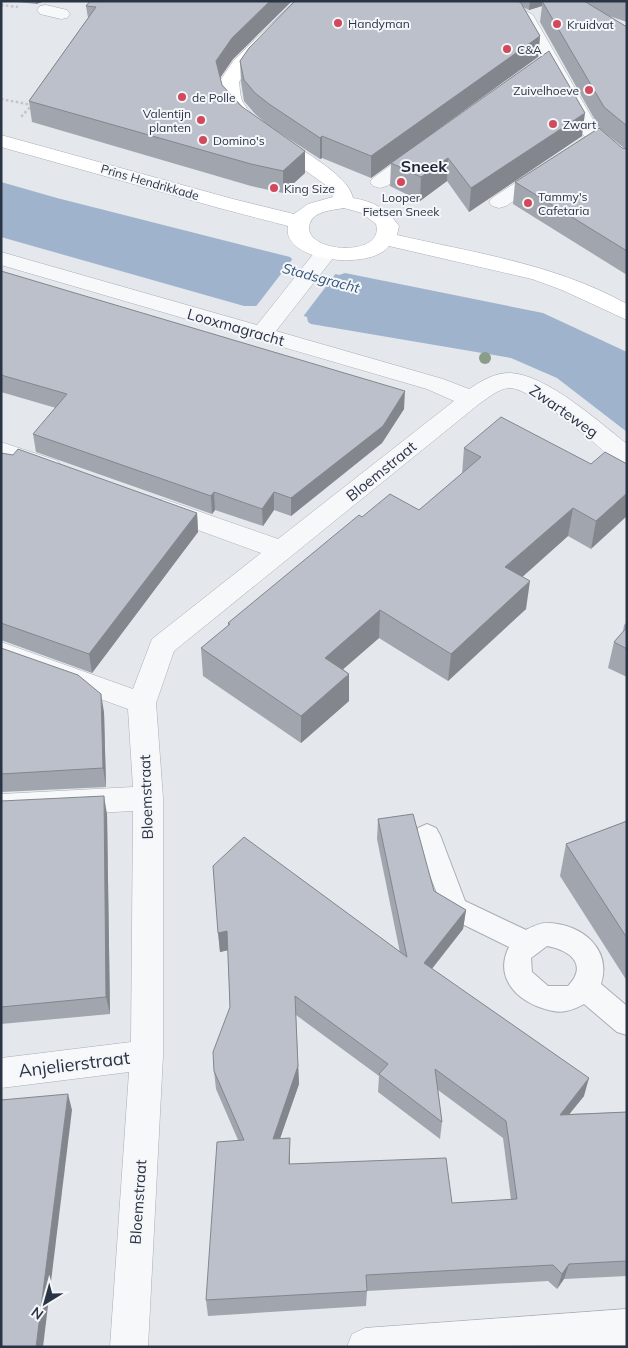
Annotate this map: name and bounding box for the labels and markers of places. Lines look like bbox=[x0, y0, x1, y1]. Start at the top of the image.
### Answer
place label: Handyman bbox=[348, 16, 410, 31]
marker: Handyman bbox=[332, 17, 344, 29]
place label: Kruidvat bbox=[567, 17, 614, 32]
marker: Kruidvat bbox=[551, 18, 563, 30]
place label: C&A bbox=[517, 42, 542, 57]
marker: C&A bbox=[501, 43, 513, 55]
place label: Zuivelhoeve bbox=[513, 83, 579, 98]
marker: Zuivelhoeve bbox=[583, 84, 595, 96]
place label: de Polle bbox=[192, 90, 236, 105]
marker: de Polle bbox=[176, 91, 188, 103]
place label: Valentijn planten bbox=[143, 106, 191, 135]
marker: Valentijn planten bbox=[195, 114, 207, 126]
place label: Zwart bbox=[563, 117, 596, 132]
marker: Zwart bbox=[547, 118, 559, 130]
place label: Domino's bbox=[213, 133, 265, 148]
marker: Domino's bbox=[197, 134, 209, 146]
marker: Looper Fietsen Sneek bbox=[395, 176, 407, 188]
place label: King Size bbox=[284, 181, 335, 196]
marker: King Size bbox=[268, 182, 280, 194]
place label: Tammy's Cafetaria bbox=[538, 189, 589, 218]
place label: Looper Fietsen Sneek bbox=[363, 190, 440, 219]
marker: Tammy's Cafetaria bbox=[522, 197, 534, 209]

